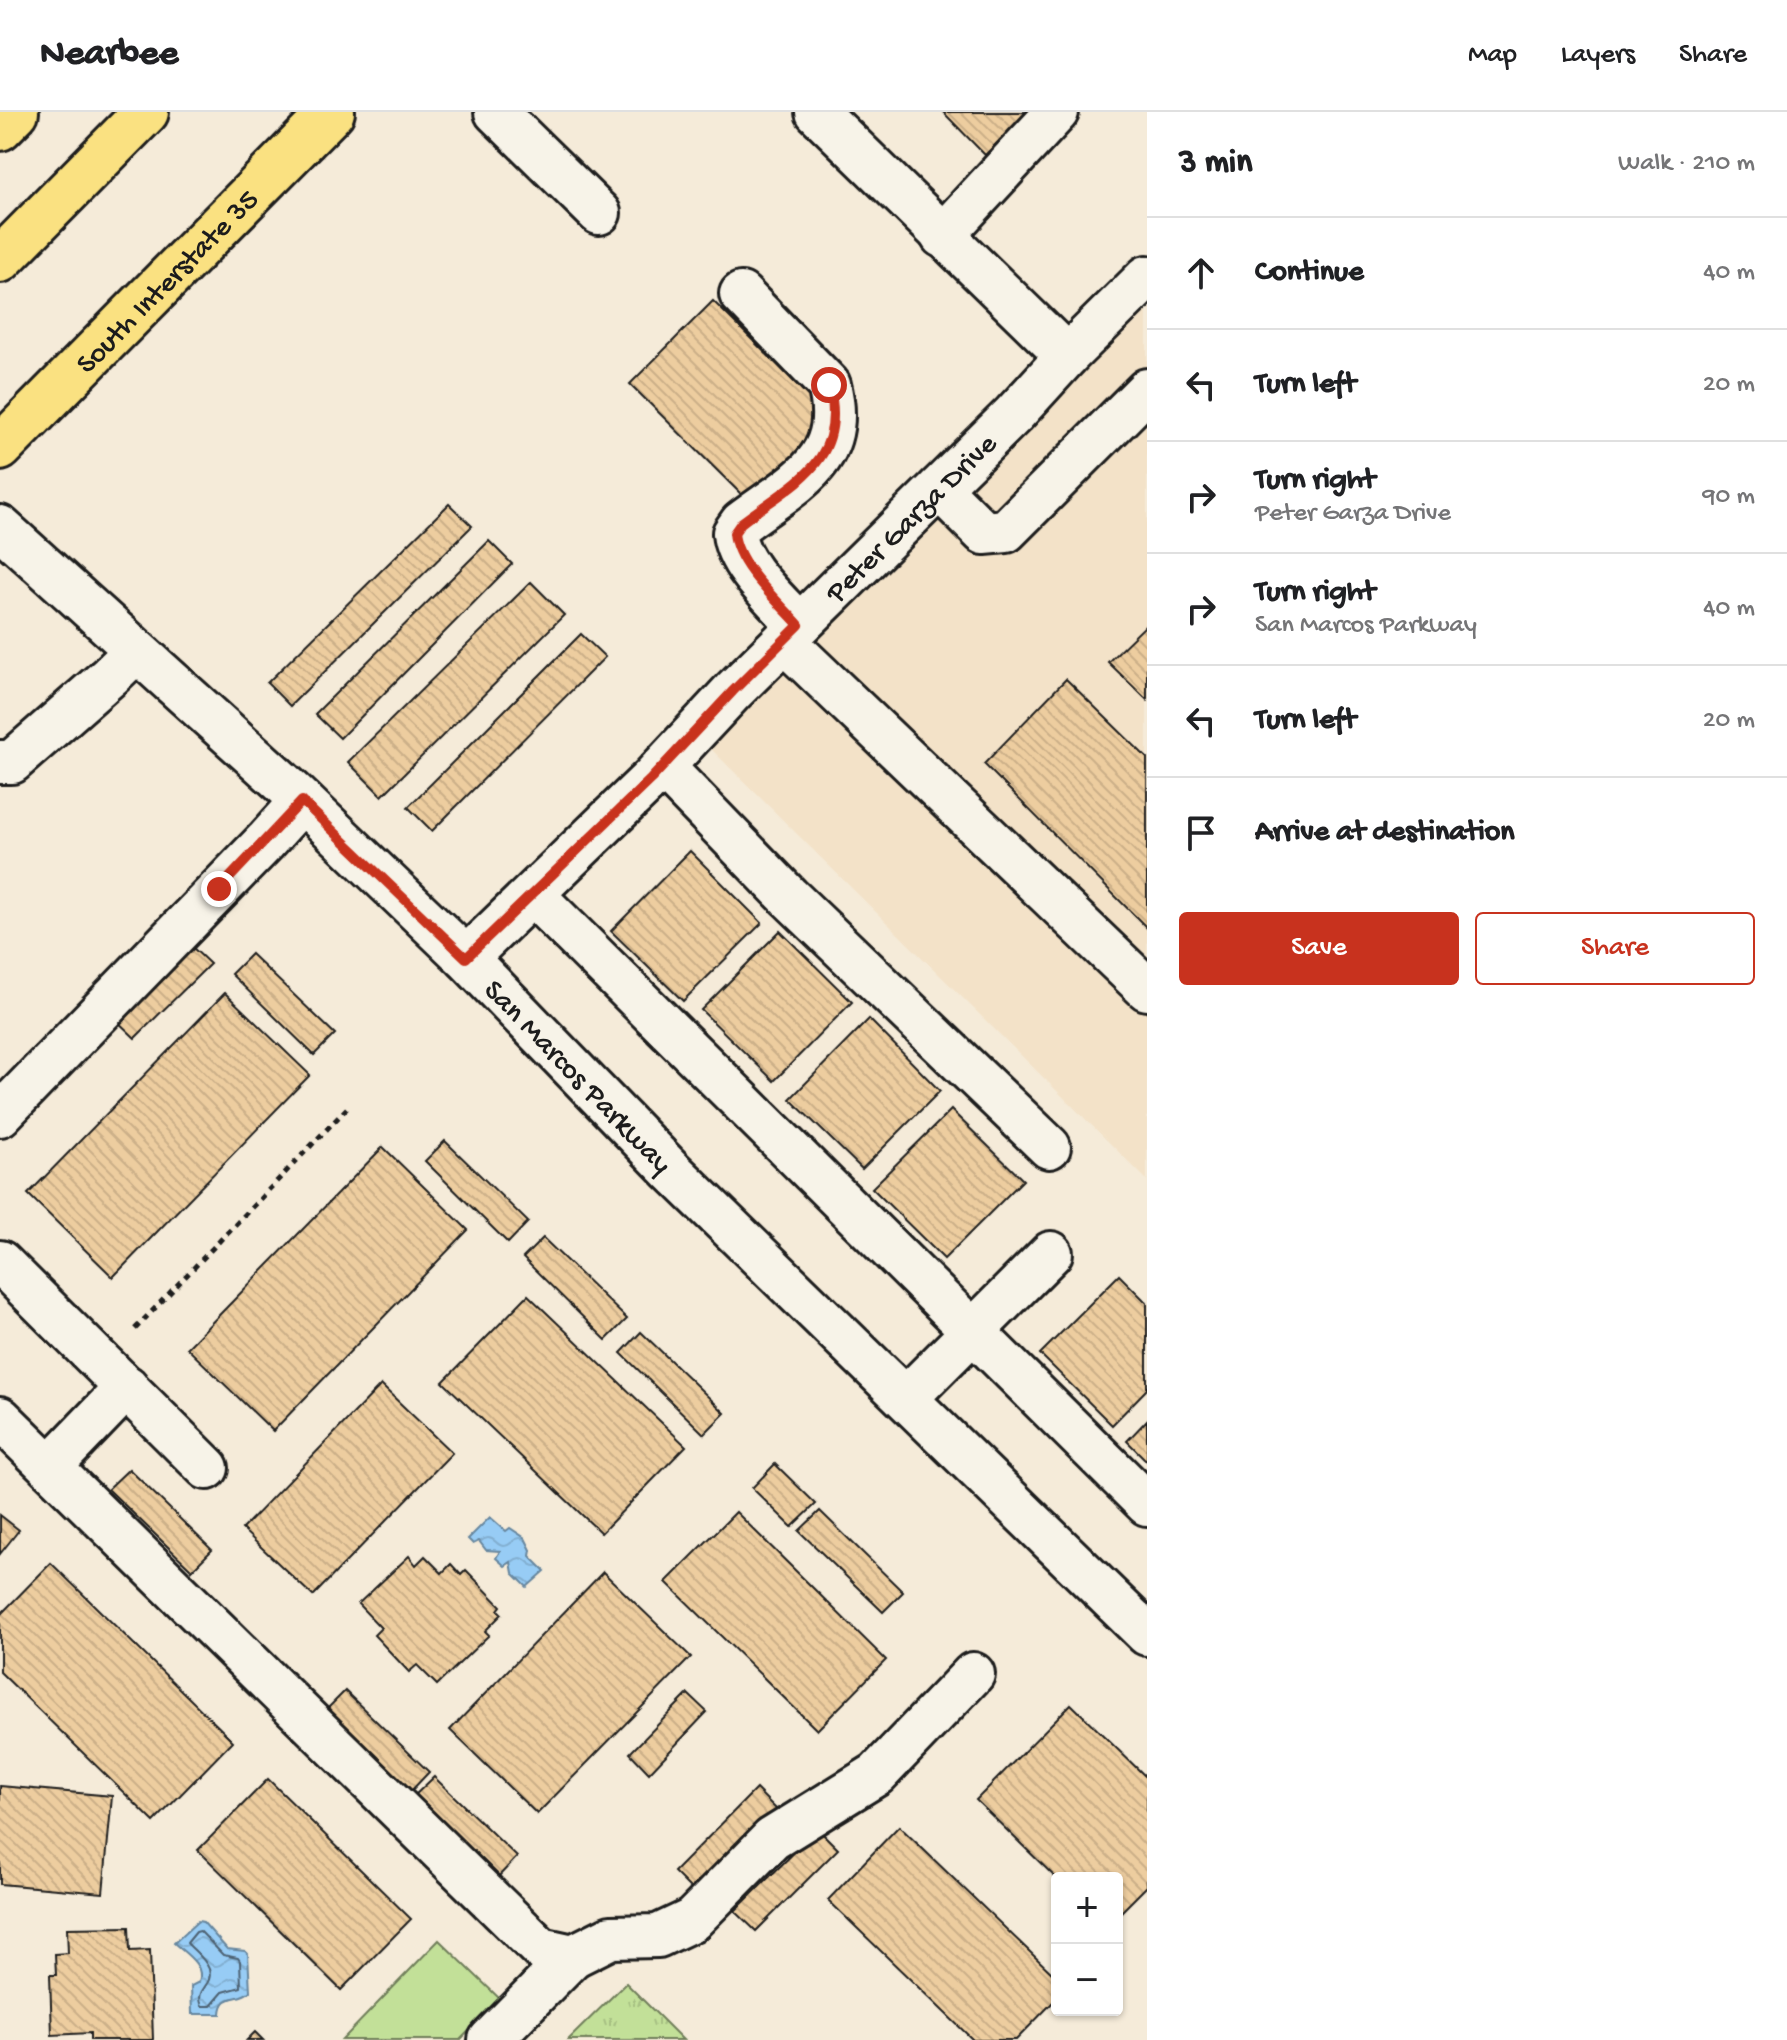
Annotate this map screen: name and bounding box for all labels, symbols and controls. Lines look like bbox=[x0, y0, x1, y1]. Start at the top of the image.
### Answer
text: Nearbee bbox=[40, 33, 178, 77]
text: Map bbox=[1468, 39, 1517, 72]
text: Layers bbox=[1561, 39, 1635, 72]
text: Share bbox=[1679, 39, 1747, 72]
text: 3 min bbox=[1179, 144, 1252, 184]
text: Walk · 210 m bbox=[1618, 149, 1755, 180]
street label: South Interstate 35 bbox=[71, 184, 268, 383]
icon: ahead bbox=[1179, 251, 1223, 295]
text: Continue bbox=[1255, 256, 1364, 291]
text: 40 m bbox=[1703, 258, 1755, 289]
icon: left bbox=[1179, 363, 1223, 407]
route start bbox=[811, 367, 847, 403]
text: Turn left bbox=[1255, 368, 1356, 403]
text: 20 m bbox=[1703, 370, 1755, 401]
street label: Peter Garza Drive bbox=[819, 428, 1006, 612]
text: Turn right bbox=[1255, 464, 1375, 499]
icon: right bbox=[1179, 475, 1223, 519]
text: 90 m bbox=[1703, 482, 1755, 513]
text: Peter Garza Drive bbox=[1255, 499, 1451, 530]
text: Turn right bbox=[1255, 576, 1375, 611]
icon: right bbox=[1179, 587, 1223, 631]
text: 40 m bbox=[1703, 594, 1755, 625]
text: San Marcos Parkway bbox=[1255, 611, 1477, 642]
icon: left bbox=[1179, 699, 1223, 743]
text: Turn left bbox=[1255, 704, 1356, 739]
text: 20 m bbox=[1703, 706, 1755, 737]
icon: arrive bbox=[1179, 811, 1223, 855]
text: Arrive at destination bbox=[1255, 816, 1515, 851]
route end bbox=[201, 871, 237, 907]
button: Save bbox=[1179, 912, 1459, 985]
button: Share bbox=[1475, 912, 1755, 985]
street label: San Marcos Parkway bbox=[475, 974, 678, 1183]
map controls bbox=[1051, 1872, 1123, 2016]
button: + bbox=[1051, 1872, 1123, 1944]
button: − bbox=[1051, 1944, 1123, 2016]

